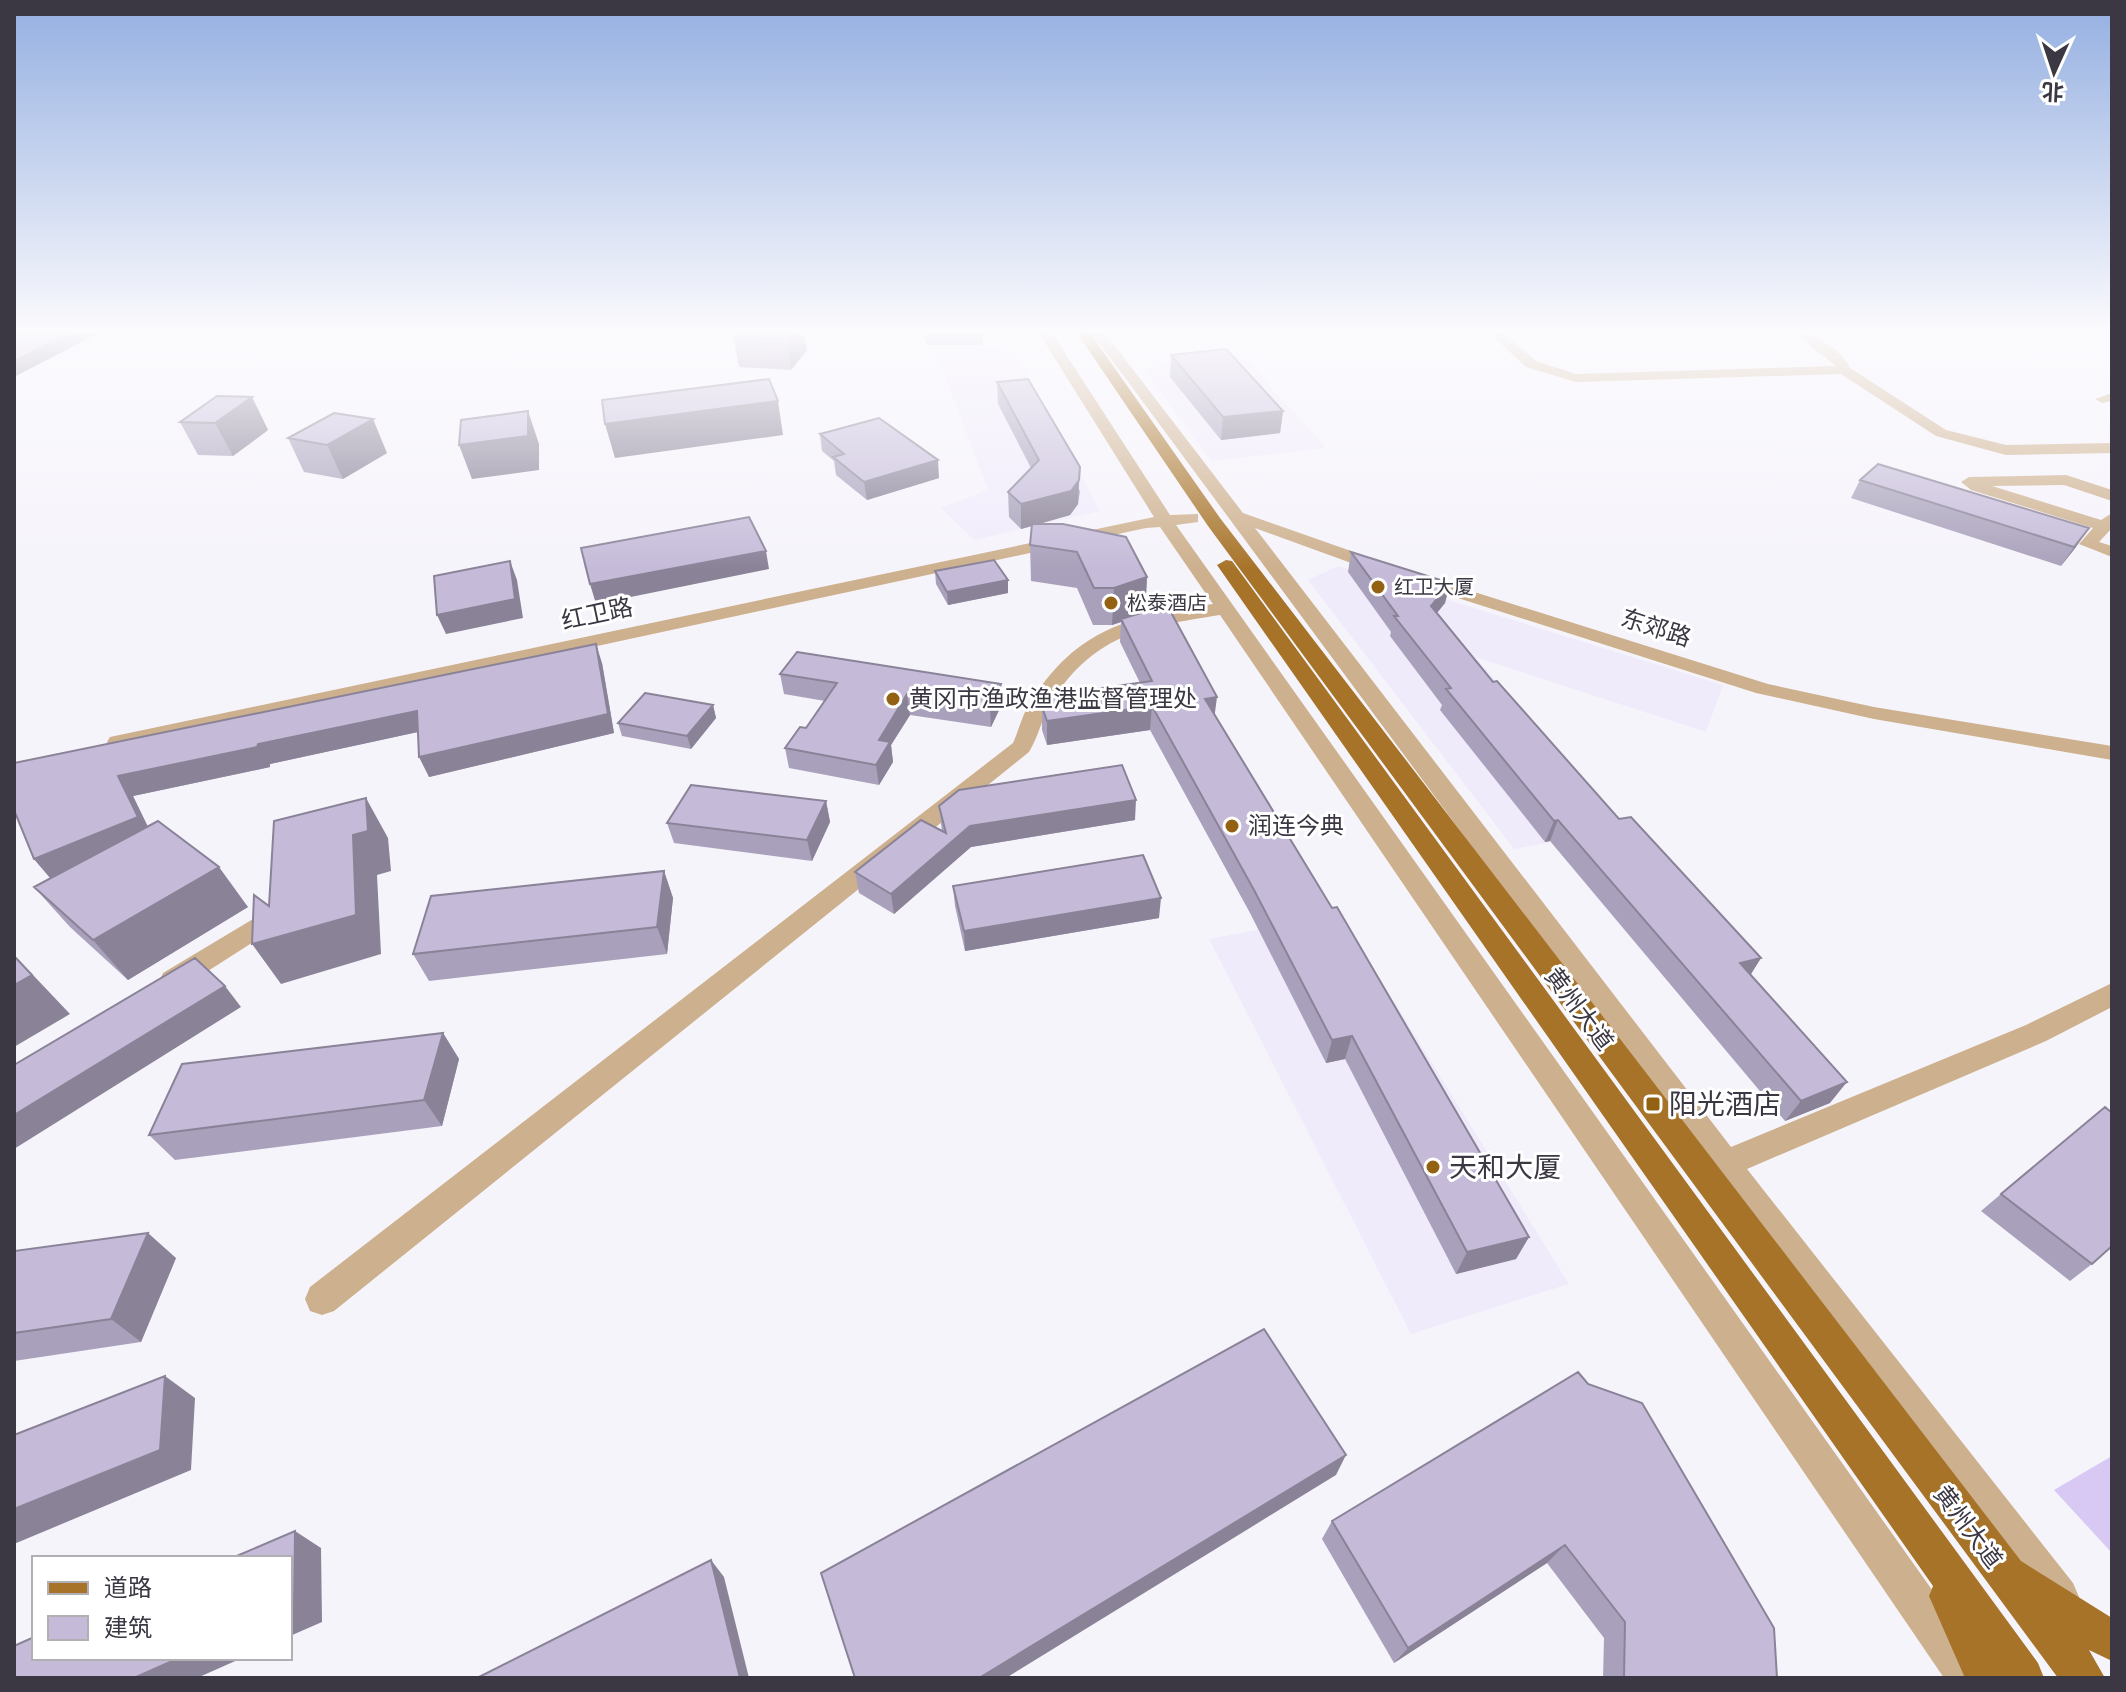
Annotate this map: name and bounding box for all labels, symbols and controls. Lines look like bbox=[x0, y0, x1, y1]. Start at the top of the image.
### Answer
north arrow bbox=[2014, 32, 2094, 112]
text: 北 bbox=[2041, 78, 2065, 105]
place label: 红卫大厦 bbox=[1394, 575, 1474, 599]
marker: 红卫大厦 bbox=[1369, 578, 1387, 596]
place label: 松泰酒店 bbox=[1127, 591, 1207, 615]
street label: 红卫路 bbox=[559, 593, 635, 635]
marker: 松泰酒店 bbox=[1102, 594, 1120, 612]
street label: 东郊路 bbox=[1617, 604, 1695, 652]
place label: 黄冈市渔政渔港监督管理处 bbox=[909, 685, 1197, 713]
marker: 黄冈市渔政渔港监督管理处 bbox=[884, 690, 902, 708]
place label: 润连今典 bbox=[1248, 812, 1344, 840]
marker: 润连今典 bbox=[1223, 817, 1241, 835]
street label: 黄州大道 bbox=[1539, 962, 1619, 1056]
place label: 阳光酒店 bbox=[1669, 1088, 1781, 1121]
marker: 阳光酒店 bbox=[1644, 1095, 1662, 1113]
place label: 天和大厦 bbox=[1449, 1151, 1561, 1184]
marker: 天和大厦 bbox=[1424, 1158, 1442, 1176]
street label: 黄州大道 bbox=[1928, 1480, 2008, 1574]
legend bbox=[32, 1556, 292, 1660]
text: 道路 bbox=[104, 1574, 152, 1602]
text: 建筑 bbox=[104, 1614, 152, 1642]

